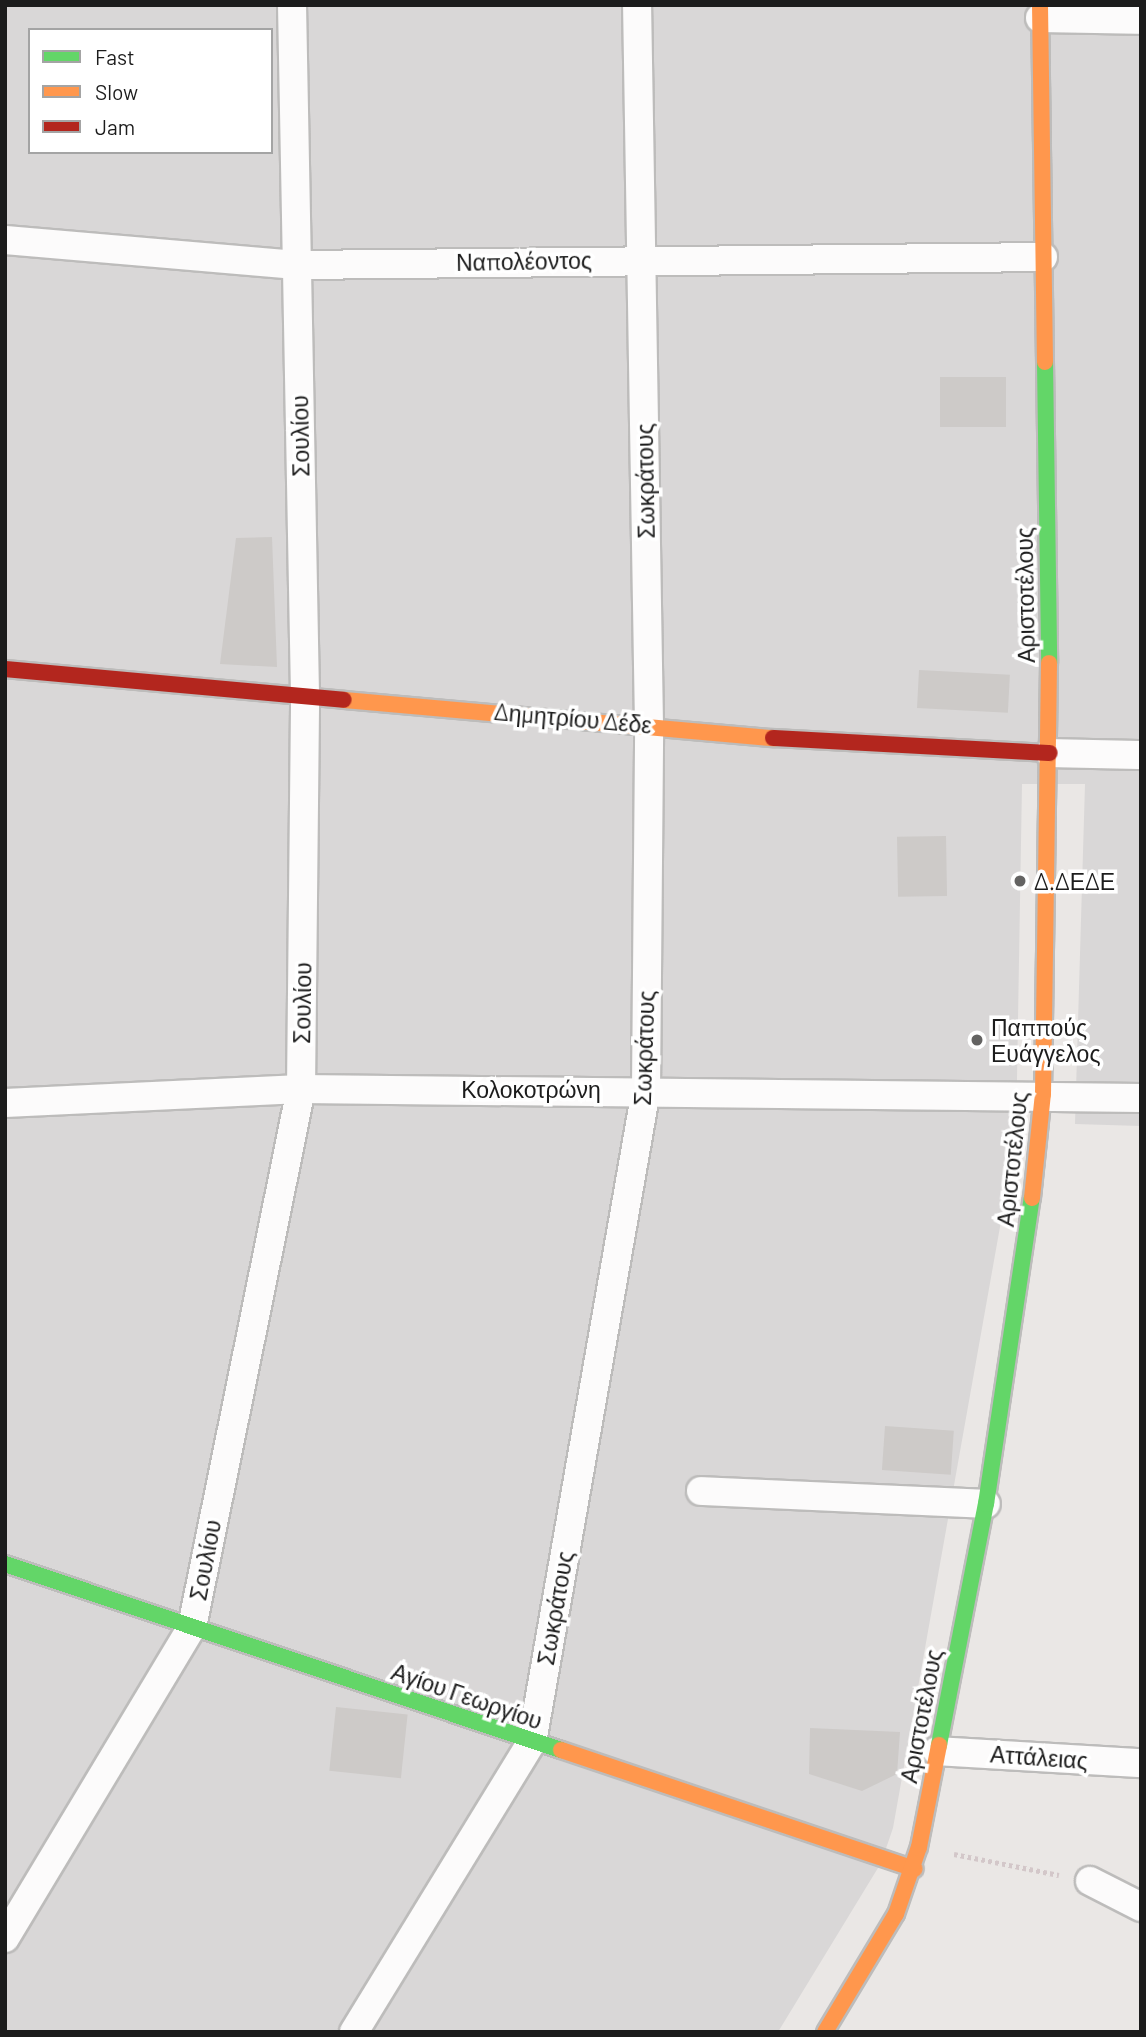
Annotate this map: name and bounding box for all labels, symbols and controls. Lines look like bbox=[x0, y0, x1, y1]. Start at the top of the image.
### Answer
legend bbox=[28, 28, 273, 154]
text: Fast bbox=[95, 44, 135, 69]
text: Slow bbox=[95, 79, 138, 104]
text: Jam bbox=[95, 114, 135, 139]
street label: Ναπολέοντος bbox=[456, 246, 592, 276]
street label: Σουλίου bbox=[285, 395, 315, 477]
street label: Σωκράτους bbox=[630, 423, 660, 539]
street label: Αριστοτέλους bbox=[1010, 527, 1040, 663]
street label: Δημητρίου Δέδε bbox=[493, 697, 653, 739]
place label: Δ.ΔΕΔΕ bbox=[1034, 867, 1115, 895]
marker: Δ.ΔΕΔΕ bbox=[1012, 873, 1028, 889]
street label: Σουλίου bbox=[287, 962, 317, 1044]
street label: Σωκράτους bbox=[628, 990, 660, 1106]
place label: Παππούς Ευάγγελος bbox=[991, 1013, 1100, 1067]
marker: Παππούς Ευάγγελος bbox=[969, 1032, 985, 1048]
street label: Κολοκοτρώνη bbox=[461, 1075, 601, 1103]
street label: Αριστοτέλους bbox=[991, 1090, 1033, 1228]
street label: Σουλίου bbox=[184, 1517, 226, 1603]
street label: Σωκράτους bbox=[531, 1549, 579, 1667]
street label: Αριστοτέλους bbox=[894, 1647, 948, 1785]
street label: Αγίου Γεωργίου bbox=[388, 1657, 546, 1735]
street label: Αττάλειας bbox=[989, 1740, 1089, 1774]

